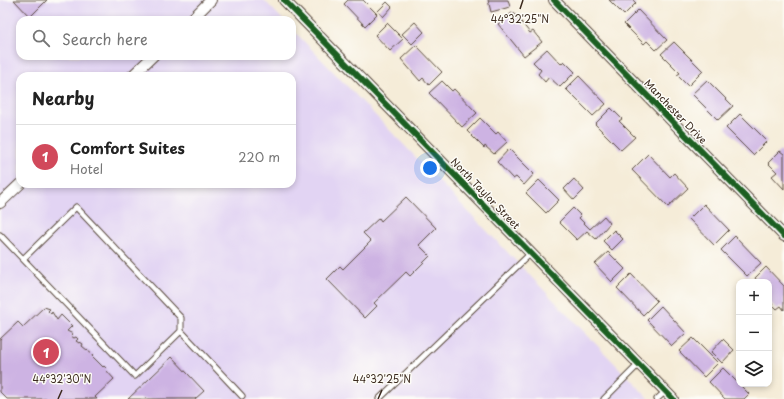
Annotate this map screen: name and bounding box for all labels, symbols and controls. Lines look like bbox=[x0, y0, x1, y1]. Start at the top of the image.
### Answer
text: 44°32'25"N bbox=[491, 11, 549, 26]
search box bbox=[16, 16, 296, 60]
icon: search bbox=[30, 27, 52, 49]
text: Search here bbox=[62, 27, 148, 50]
street label: Manchester Drive bbox=[641, 75, 711, 147]
text: Nearby bbox=[32, 85, 94, 111]
text: Comfort Suites bbox=[70, 136, 185, 159]
text: 1 bbox=[42, 147, 48, 166]
text: 220 m bbox=[238, 147, 280, 166]
street label: North Taylor Street bbox=[447, 154, 524, 233]
your location bbox=[420, 158, 440, 178]
text: Hotel bbox=[70, 159, 103, 178]
map controls bbox=[736, 279, 772, 387]
button: + bbox=[736, 279, 772, 315]
button: − bbox=[736, 315, 772, 351]
pin: 1 bbox=[33, 337, 59, 367]
button: layers bbox=[736, 351, 772, 387]
text: 44°32'30"N bbox=[33, 371, 92, 386]
text: 44°32'25"N bbox=[353, 371, 411, 386]

